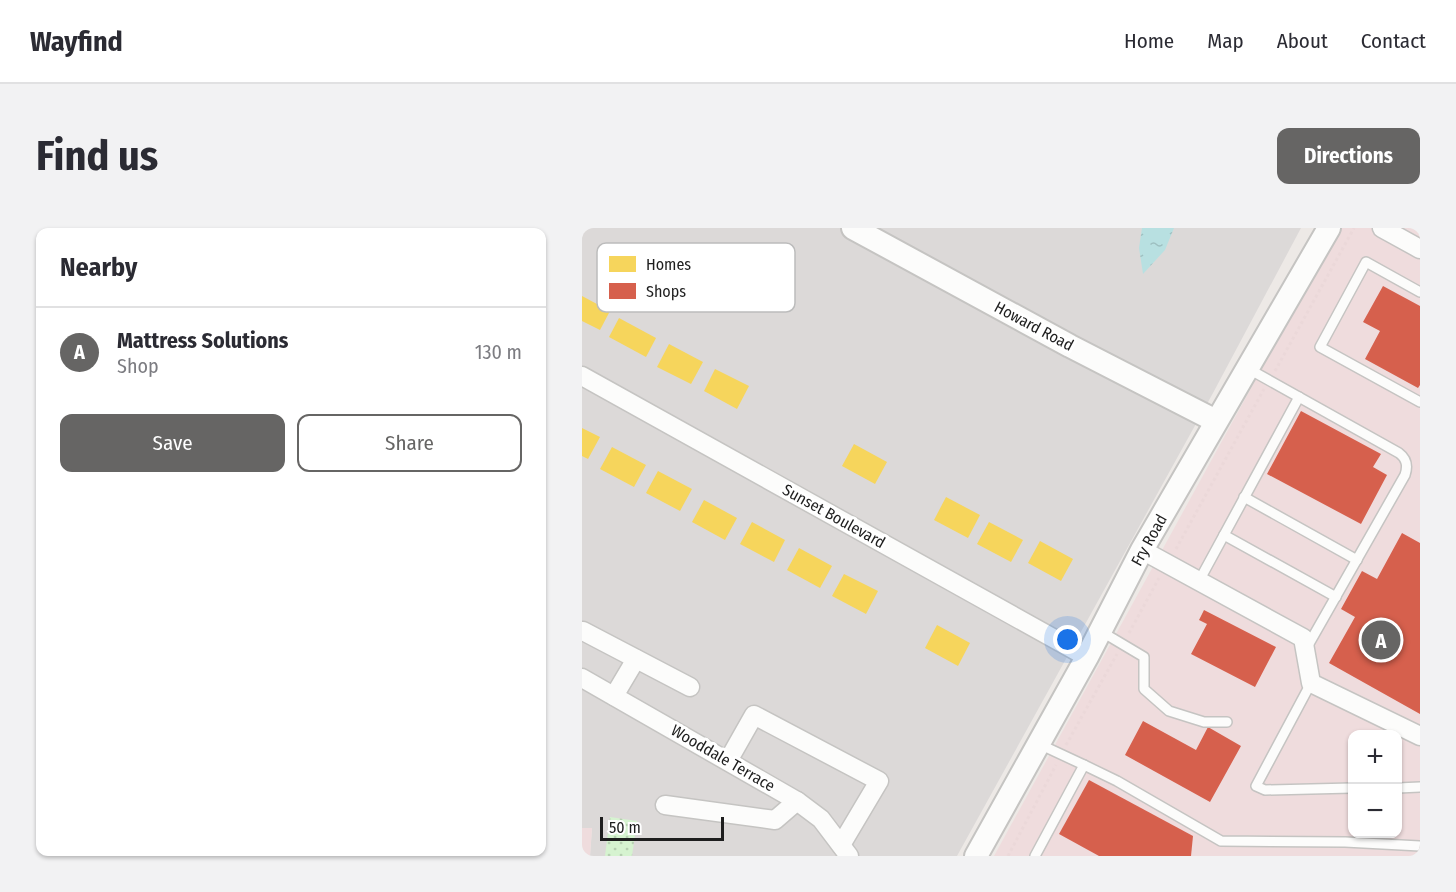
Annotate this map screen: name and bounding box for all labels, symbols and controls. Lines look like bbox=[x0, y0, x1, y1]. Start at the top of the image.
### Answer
text: Wayfind bbox=[30, 25, 123, 58]
text: Home bbox=[1124, 28, 1174, 54]
text: Map bbox=[1207, 28, 1244, 54]
text: About bbox=[1277, 28, 1328, 54]
text: Contact bbox=[1361, 28, 1426, 54]
button: Directions bbox=[1277, 128, 1420, 184]
text: Find us bbox=[36, 131, 158, 181]
legend bbox=[597, 243, 795, 312]
text: Nearby bbox=[60, 252, 137, 283]
text: Homes bbox=[646, 255, 691, 274]
text: Shops bbox=[646, 282, 686, 301]
street label: Howard Road bbox=[991, 297, 1077, 355]
text: Mattress Solutions bbox=[117, 327, 289, 354]
text: A bbox=[74, 340, 85, 364]
text: 130 m bbox=[475, 340, 522, 364]
text: Shop bbox=[117, 354, 159, 378]
button: Save bbox=[60, 414, 285, 472]
button: Share bbox=[297, 414, 522, 472]
street label: Sunset Boulevard bbox=[779, 480, 889, 552]
street label: Fry Road bbox=[1127, 511, 1171, 569]
pin: A bbox=[1362, 618, 1400, 662]
your location bbox=[1053, 625, 1082, 654]
street label: Wooddale Terrace bbox=[668, 721, 778, 795]
map controls bbox=[1348, 730, 1402, 838]
button: + bbox=[1348, 730, 1402, 784]
button: − bbox=[1348, 784, 1402, 838]
scale bar bbox=[600, 814, 724, 842]
text: 50 m bbox=[609, 818, 641, 837]

